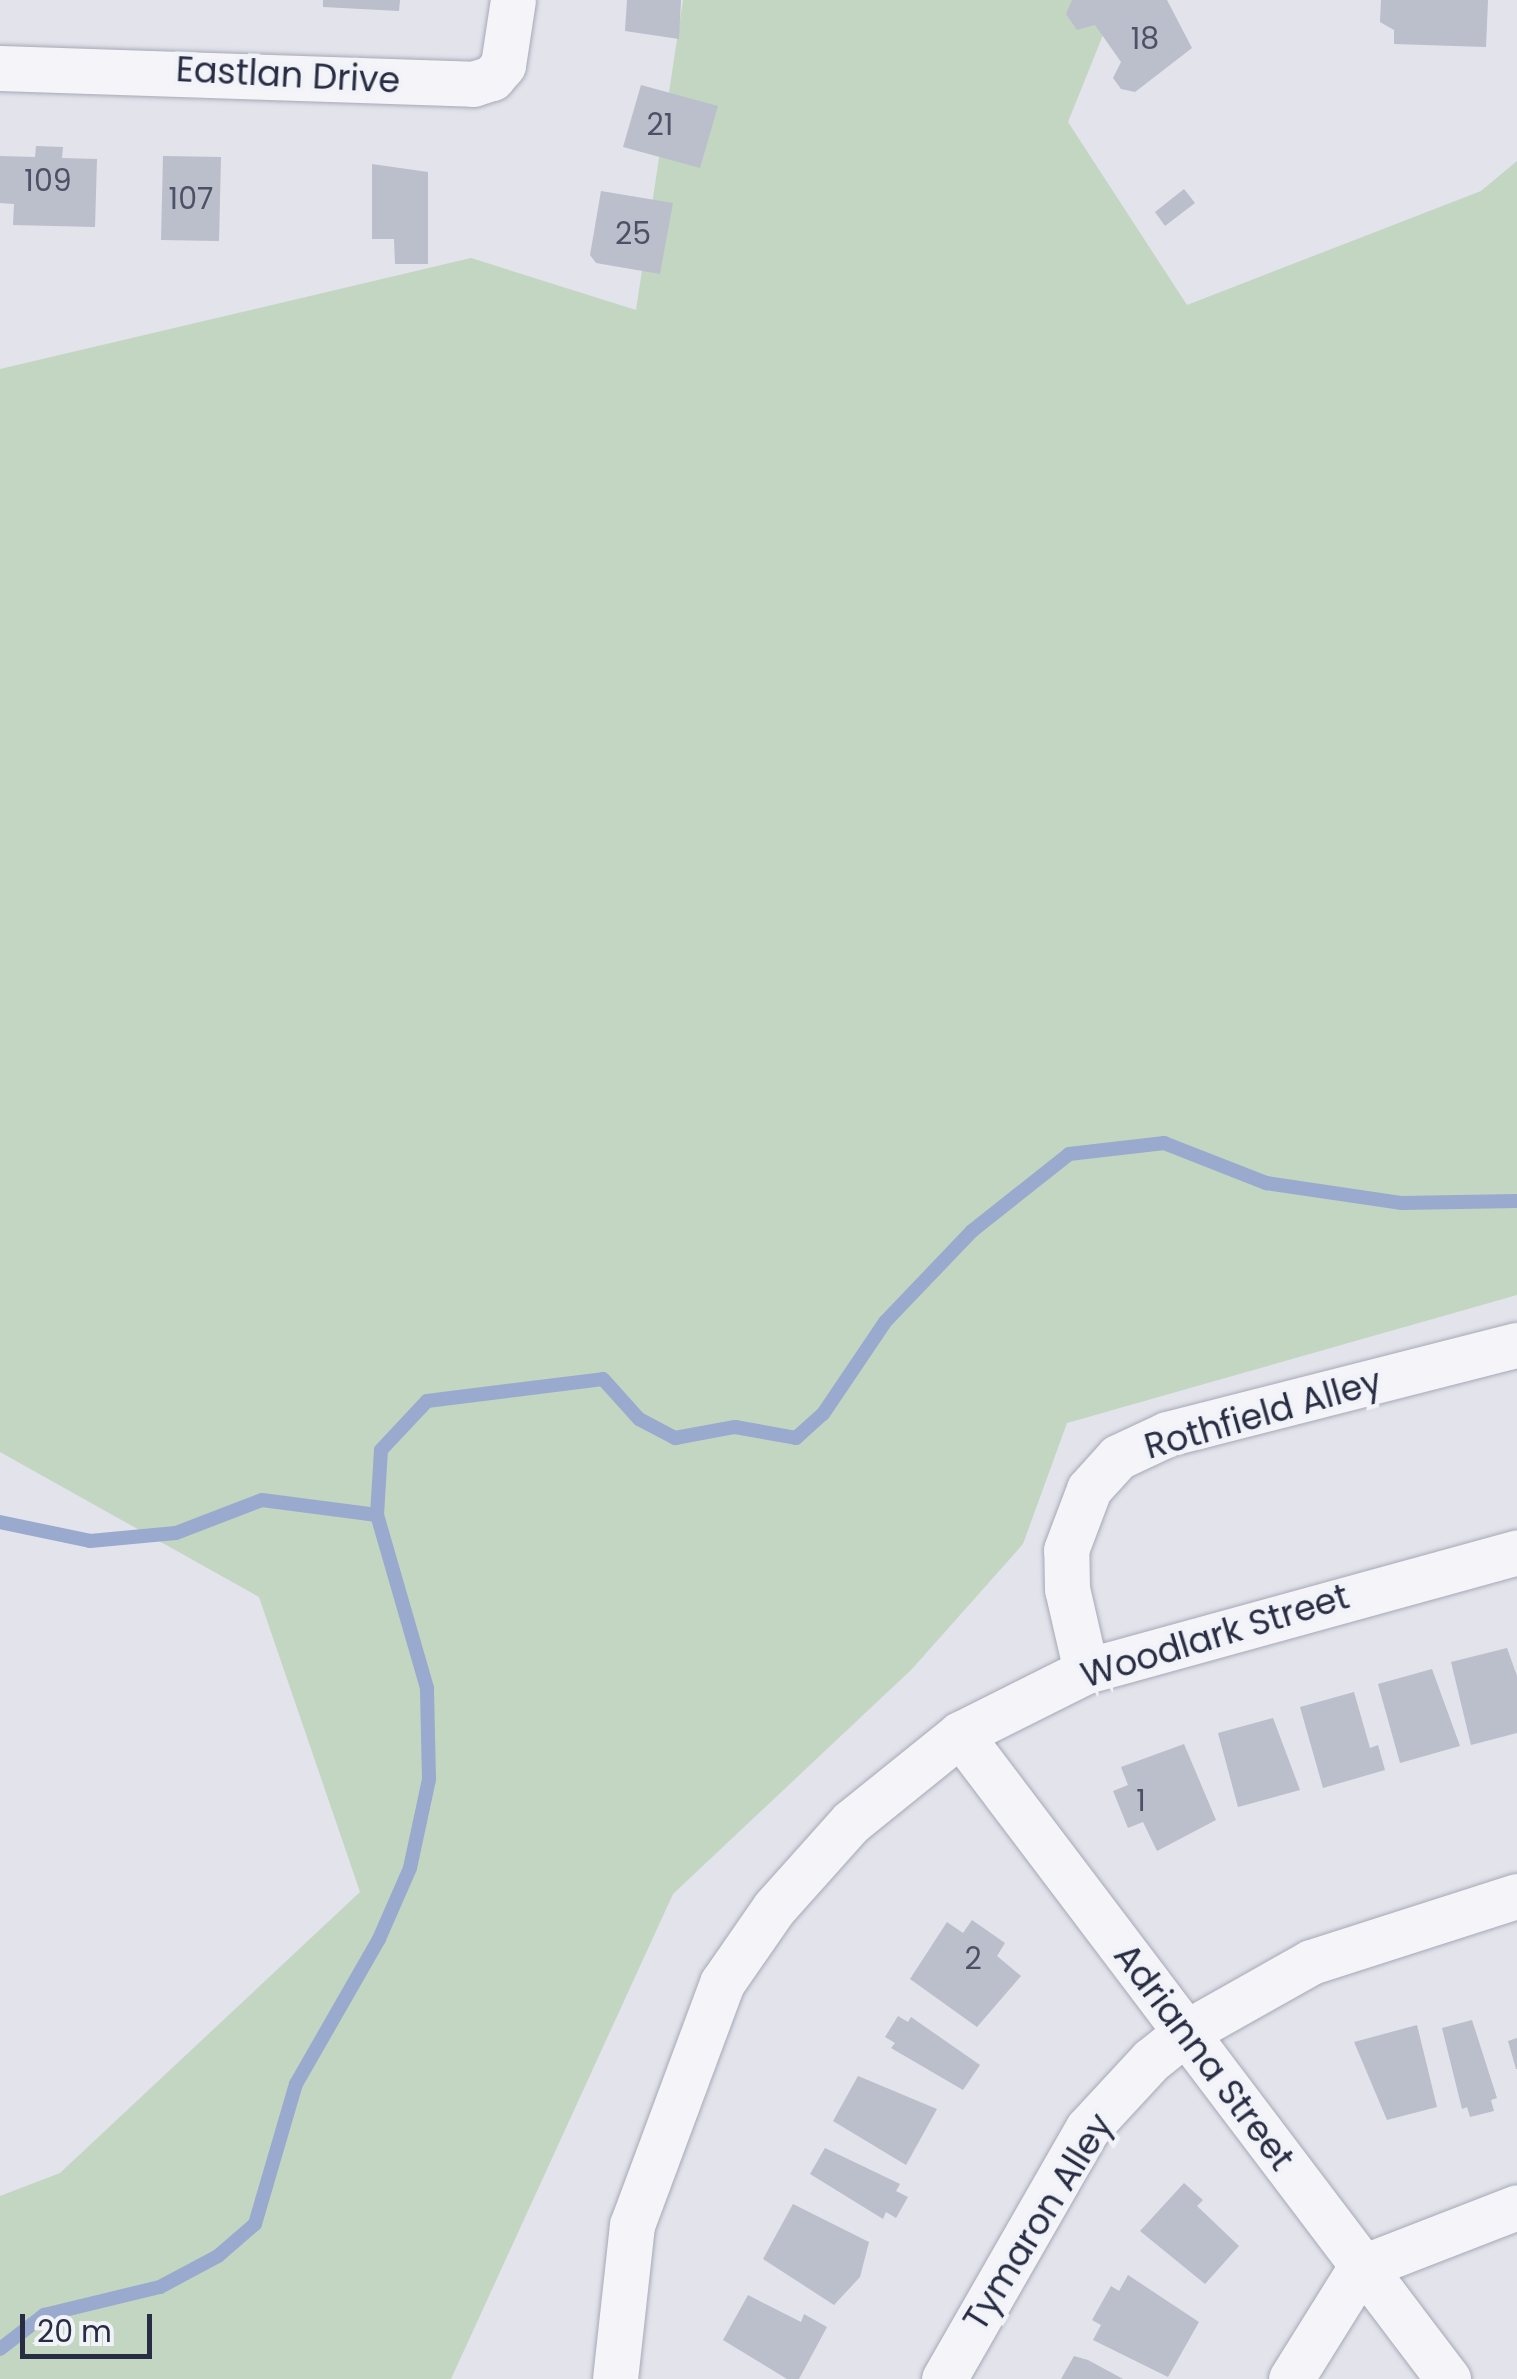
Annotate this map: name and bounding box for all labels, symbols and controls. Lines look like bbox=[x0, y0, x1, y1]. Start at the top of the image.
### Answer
house number: 18 bbox=[1131, 21, 1159, 57]
street label: Eastlan Drive bbox=[175, 48, 401, 102]
house number: 21 bbox=[647, 107, 673, 143]
house number: 109 bbox=[24, 163, 72, 199]
house number: 107 bbox=[169, 181, 213, 217]
house number: 25 bbox=[615, 216, 651, 252]
street label: Rothfield Alley bbox=[1140, 1360, 1386, 1468]
street label: Woodlark Street bbox=[1076, 1575, 1354, 1697]
house number: 1 bbox=[1136, 1783, 1146, 1819]
street label: Adrianna Street bbox=[1105, 1935, 1303, 2179]
house number: 2 bbox=[964, 1941, 982, 1977]
street label: Tymaron Alley bbox=[955, 2106, 1121, 2338]
scale bar bbox=[25, 2294, 158, 2356]
text: 20 m bbox=[37, 2310, 112, 2353]

